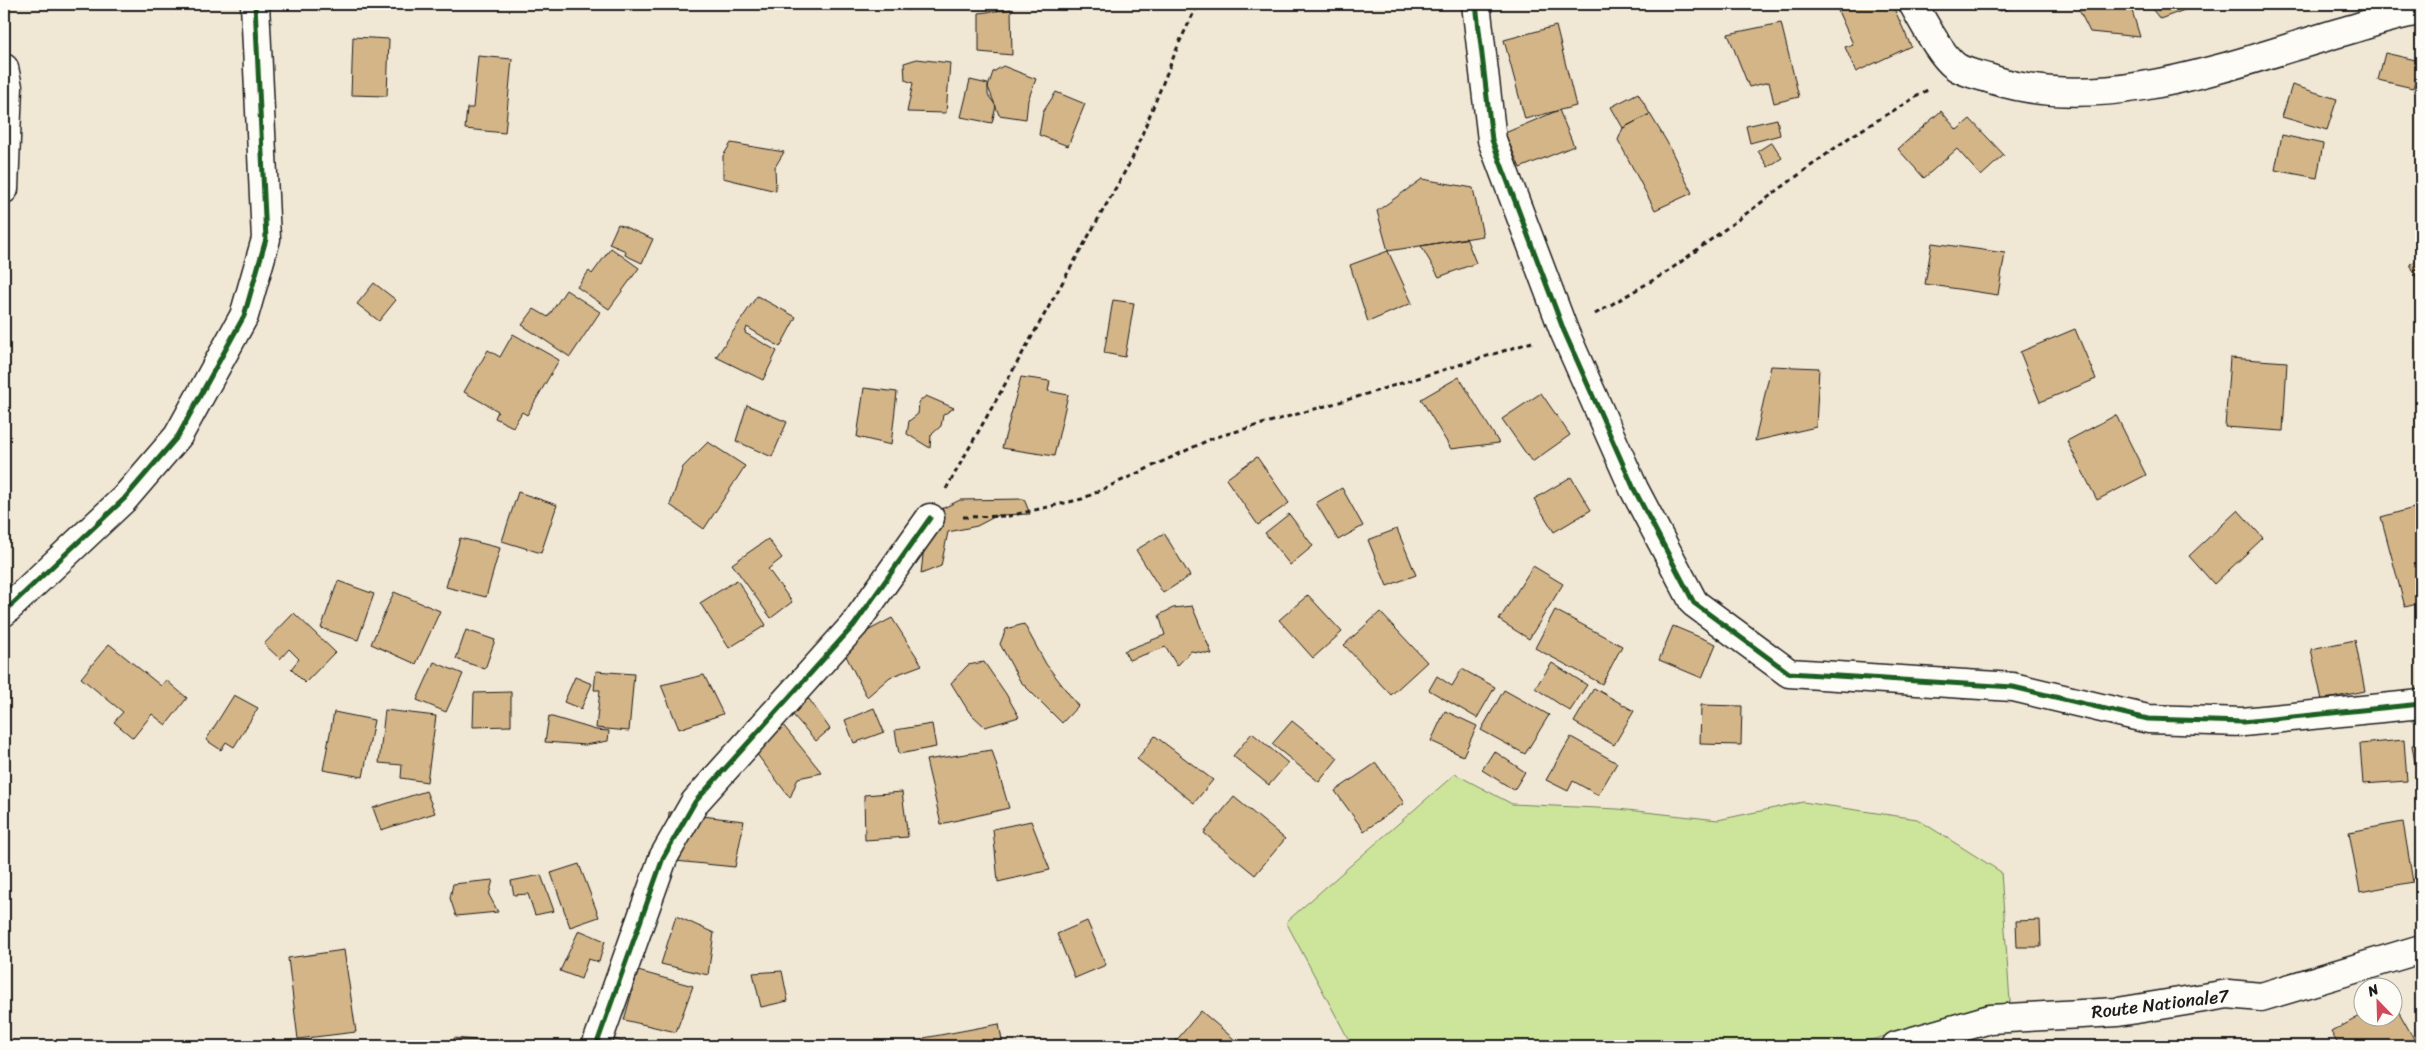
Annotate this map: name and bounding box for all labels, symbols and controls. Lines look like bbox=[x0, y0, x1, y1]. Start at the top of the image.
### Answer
text: N bbox=[2363, 977, 2383, 1004]
north arrow bbox=[2352, 978, 2402, 1028]
street label: Route Nationale7 bbox=[2090, 980, 2232, 1028]

